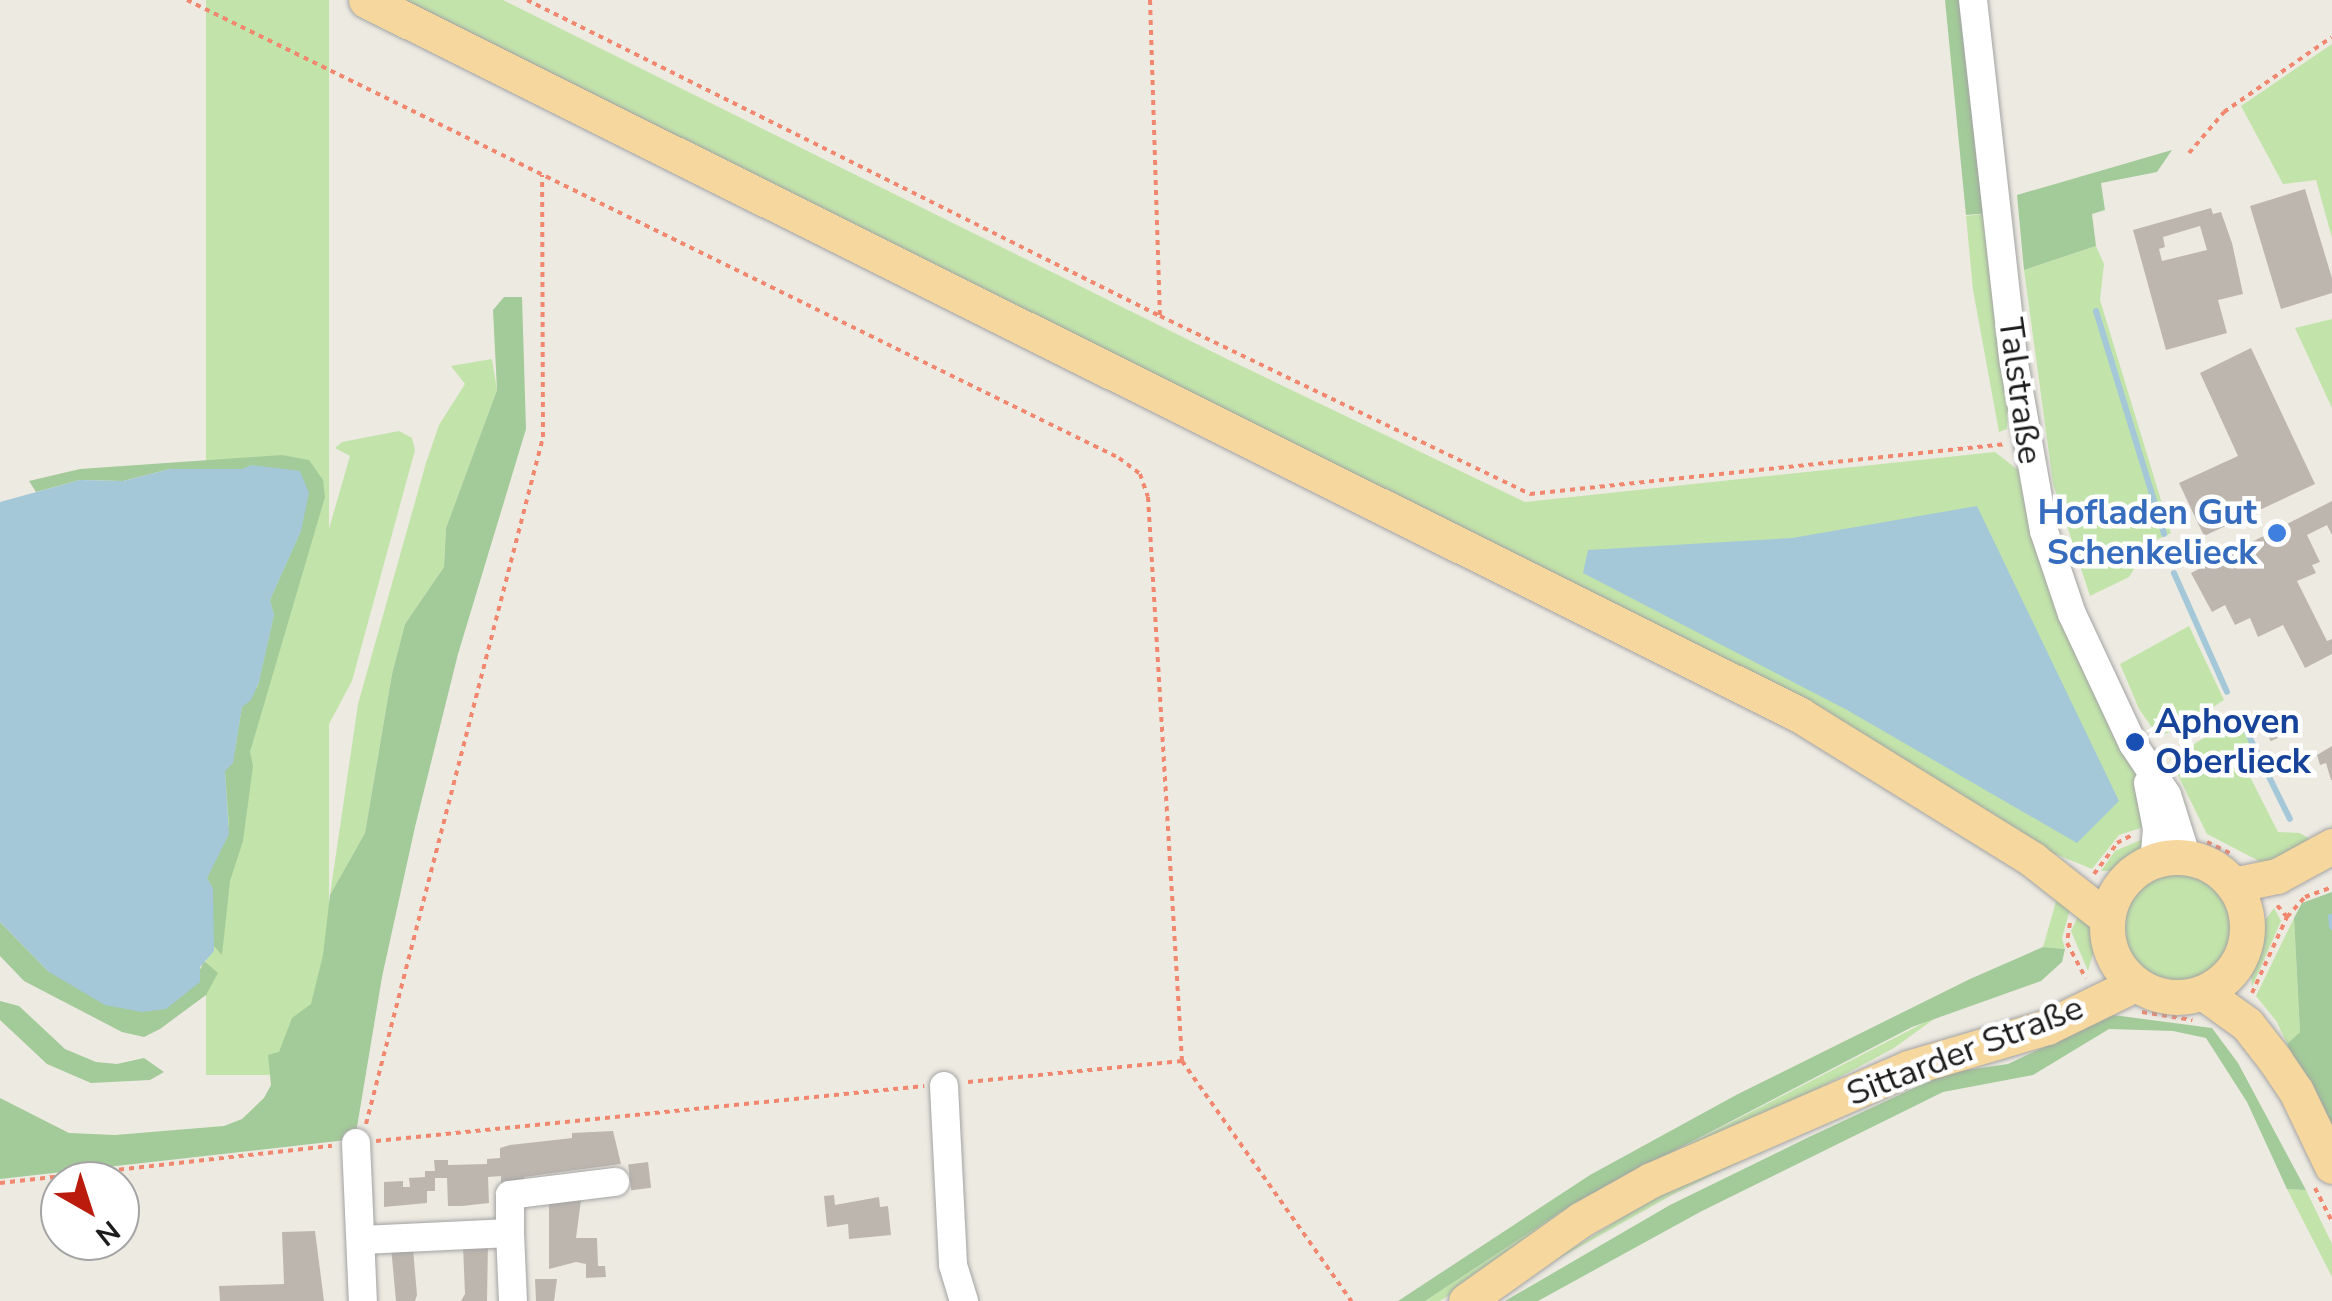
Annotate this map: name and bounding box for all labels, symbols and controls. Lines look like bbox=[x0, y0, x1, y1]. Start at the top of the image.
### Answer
street label: Talstraße bbox=[1989, 315, 2051, 467]
place label: Hofladen Gut Schenkelieck bbox=[2038, 492, 2257, 574]
marker: Hofladen Gut Schenkelieck bbox=[2266, 522, 2288, 544]
place label: Aphoven Oberlieck bbox=[2155, 701, 2311, 783]
marker: Aphoven Oberlieck bbox=[2124, 731, 2146, 753]
street label: Sittarder Straße bbox=[1841, 987, 2089, 1115]
north arrow bbox=[40, 1161, 140, 1261]
text: N bbox=[88, 1211, 128, 1254]

